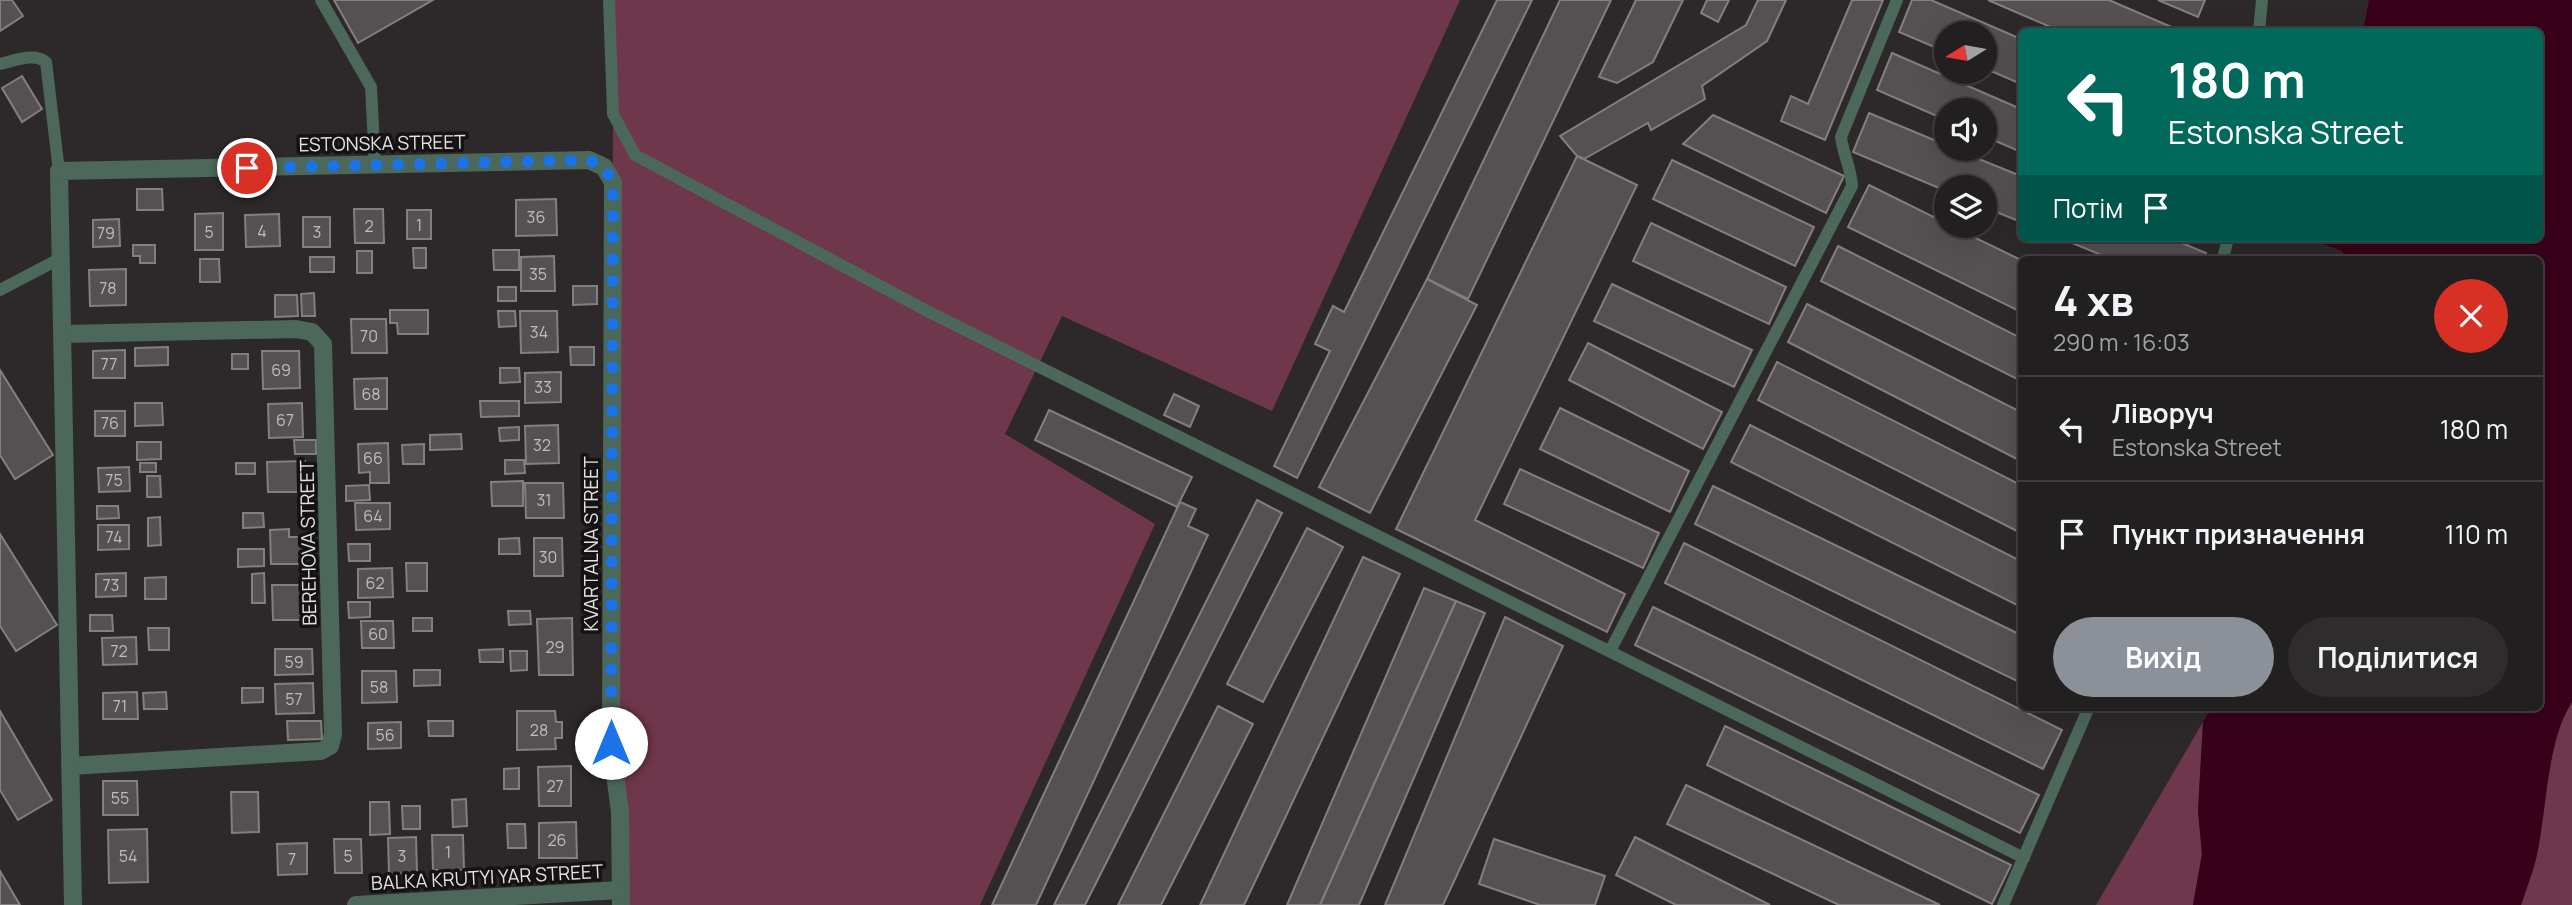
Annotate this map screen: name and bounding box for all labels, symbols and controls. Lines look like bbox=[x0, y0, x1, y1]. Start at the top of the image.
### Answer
north arrow bbox=[1934, 21, 1997, 84]
map controls bbox=[1934, 21, 1997, 238]
text: 180 m bbox=[2168, 46, 2306, 113]
icon: left bbox=[2053, 56, 2144, 147]
button: sound bbox=[1934, 98, 1997, 161]
text: Estonska Street bbox=[2168, 110, 2404, 154]
street label: ESTONSKA STREET bbox=[298, 129, 466, 157]
pin bbox=[217, 138, 277, 198]
icon: arrive bbox=[228, 149, 266, 187]
button: layers bbox=[1934, 175, 1997, 238]
icon: arrive bbox=[2137, 189, 2175, 227]
text: Потім bbox=[2053, 190, 2123, 226]
house number: 36 bbox=[527, 206, 545, 228]
house number: 1 bbox=[416, 214, 422, 236]
house number: 2 bbox=[364, 215, 374, 237]
house number: 4 bbox=[257, 220, 267, 242]
house number: 5 bbox=[204, 221, 214, 243]
house number: 3 bbox=[313, 221, 321, 243]
house number: 79 bbox=[97, 222, 115, 244]
house number: 35 bbox=[529, 263, 547, 285]
text: 4 хв bbox=[2053, 271, 2134, 329]
house number: 78 bbox=[99, 277, 117, 299]
button: close bbox=[2434, 279, 2508, 353]
house number: 34 bbox=[530, 321, 548, 343]
house number: 70 bbox=[360, 325, 378, 347]
text: 290 m · 16:03 bbox=[2053, 326, 2190, 358]
house number: 77 bbox=[101, 353, 117, 375]
house number: 69 bbox=[271, 359, 291, 381]
house number: 33 bbox=[534, 376, 552, 398]
house number: 68 bbox=[361, 383, 381, 405]
text: Ліворуч bbox=[2112, 395, 2214, 431]
house number: 67 bbox=[276, 409, 294, 431]
icon: left bbox=[2053, 410, 2091, 448]
text: 180 m bbox=[2440, 411, 2508, 447]
house number: 76 bbox=[101, 412, 119, 434]
text: Estonska Street bbox=[2112, 431, 2282, 463]
house number: 32 bbox=[533, 434, 551, 456]
house number: 66 bbox=[363, 447, 383, 469]
street label: KVARTALNA STREET bbox=[578, 456, 604, 631]
street label: BEREHOVA STREET bbox=[294, 459, 322, 626]
house number: 75 bbox=[105, 469, 123, 491]
house number: 31 bbox=[536, 489, 552, 511]
house number: 64 bbox=[363, 505, 383, 527]
icon: arrive bbox=[2053, 515, 2091, 553]
text: Пункт призначення bbox=[2112, 516, 2365, 552]
text: 110 m bbox=[2445, 516, 2508, 552]
house number: 74 bbox=[106, 526, 122, 548]
house number: 30 bbox=[539, 546, 557, 568]
house number: 62 bbox=[365, 572, 385, 594]
house number: 73 bbox=[103, 574, 119, 596]
button: Вихід bbox=[2053, 617, 2274, 697]
button: Поділитися bbox=[2288, 617, 2508, 697]
house number: 60 bbox=[368, 623, 388, 645]
house number: 29 bbox=[545, 636, 565, 658]
house number: 72 bbox=[110, 640, 128, 662]
house number: 59 bbox=[284, 651, 304, 673]
house number: 58 bbox=[370, 676, 388, 698]
house number: 57 bbox=[285, 688, 303, 710]
house number: 71 bbox=[113, 695, 127, 717]
position arrow bbox=[574, 706, 648, 780]
house number: 28 bbox=[530, 719, 548, 741]
house number: 56 bbox=[375, 724, 395, 746]
house number: 27 bbox=[546, 775, 564, 797]
house number: 55 bbox=[111, 787, 129, 809]
house number: 26 bbox=[547, 829, 567, 851]
house number: 1 bbox=[445, 841, 451, 863]
house number: 54 bbox=[119, 845, 137, 867]
house number: 5 bbox=[343, 845, 353, 867]
house number: 3 bbox=[398, 845, 406, 867]
house number: 7 bbox=[288, 848, 296, 870]
street label: BALKA KRUTYI YAR STREET bbox=[370, 858, 604, 896]

